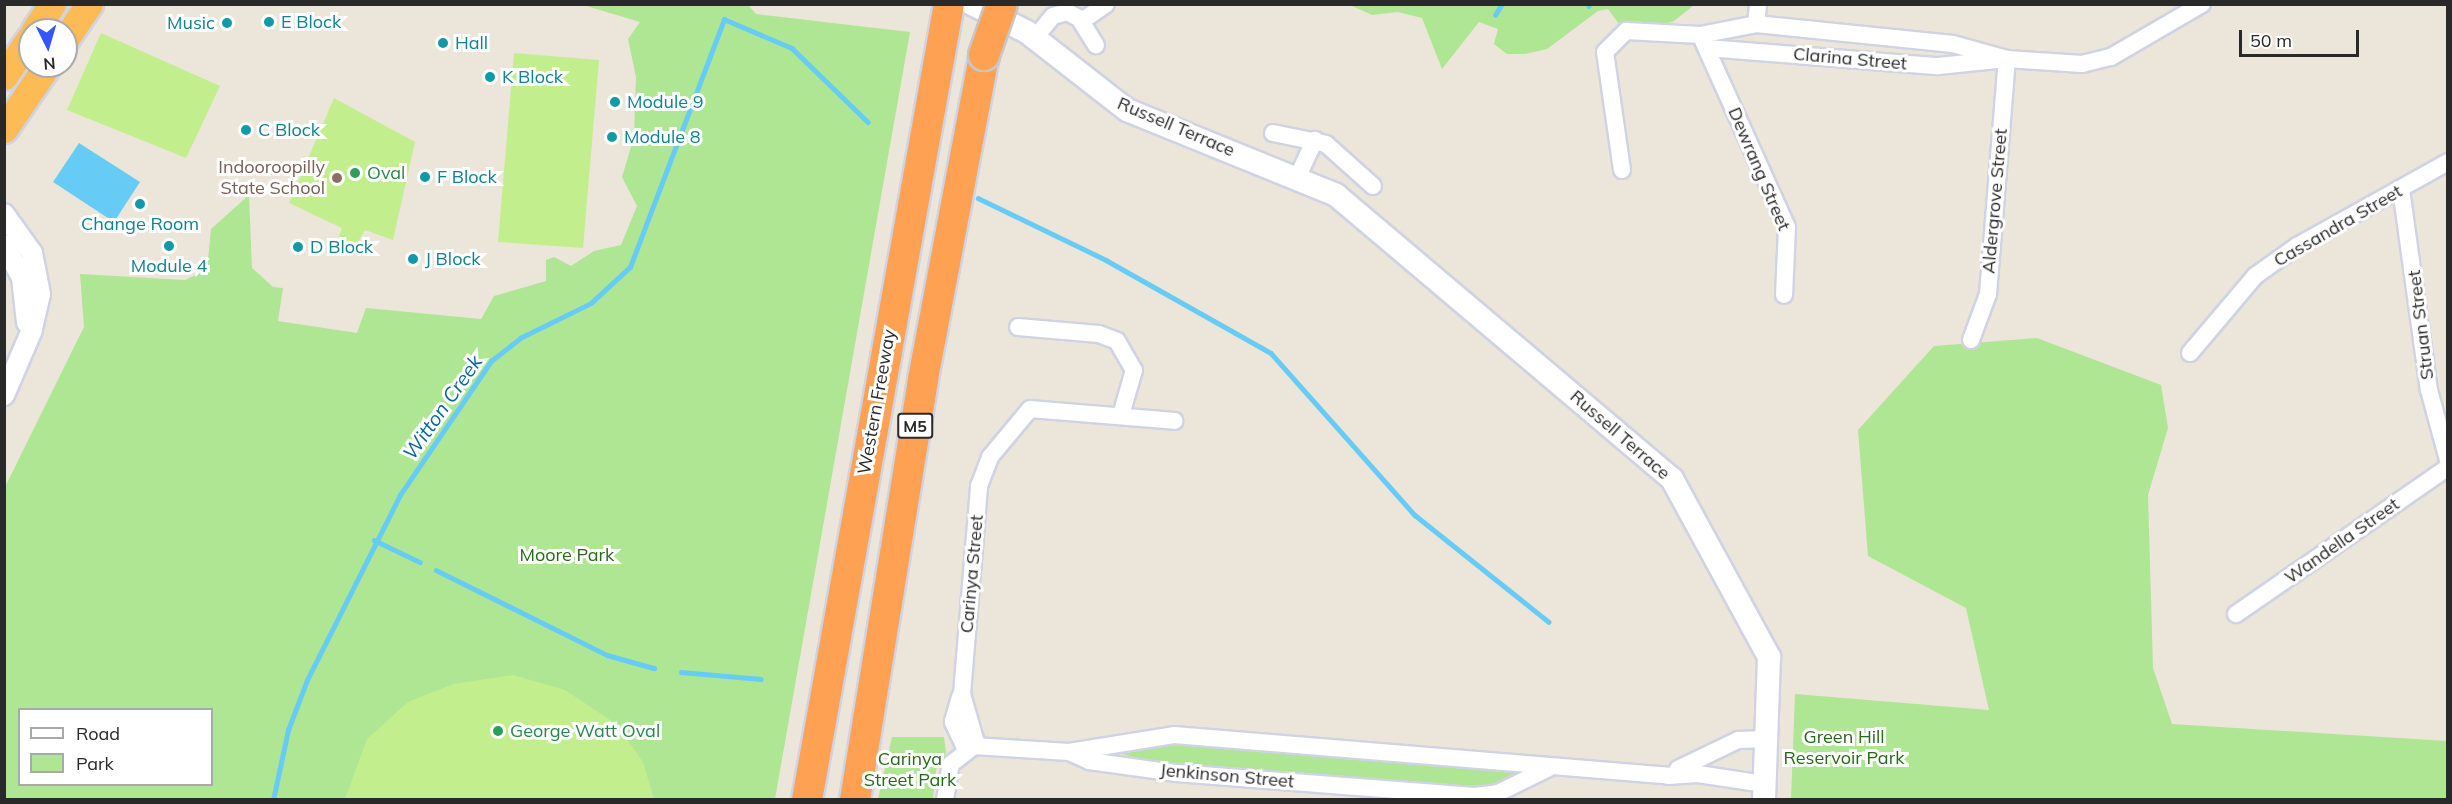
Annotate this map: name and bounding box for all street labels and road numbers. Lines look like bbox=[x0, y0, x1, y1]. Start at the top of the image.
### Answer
street label: Clarina Street bbox=[1792, 43, 1908, 75]
street label: Russell Terrace bbox=[1114, 93, 1238, 161]
street label: Dewrang Street bbox=[1723, 104, 1795, 234]
street label: Aldergrove Street bbox=[1978, 128, 2012, 274]
street label: Cassandra Street bbox=[2270, 181, 2406, 271]
street label: Struan Street bbox=[2404, 269, 2438, 381]
street label: Western Freeway bbox=[854, 328, 900, 476]
street label: Russell Terrace bbox=[1566, 386, 1674, 484]
road number: M5 bbox=[897, 413, 933, 439]
street label: Wandella Street bbox=[2281, 494, 2403, 588]
street label: Carinya Street bbox=[956, 514, 988, 634]
street label: Jenkinson Street bbox=[1159, 759, 1295, 793]

